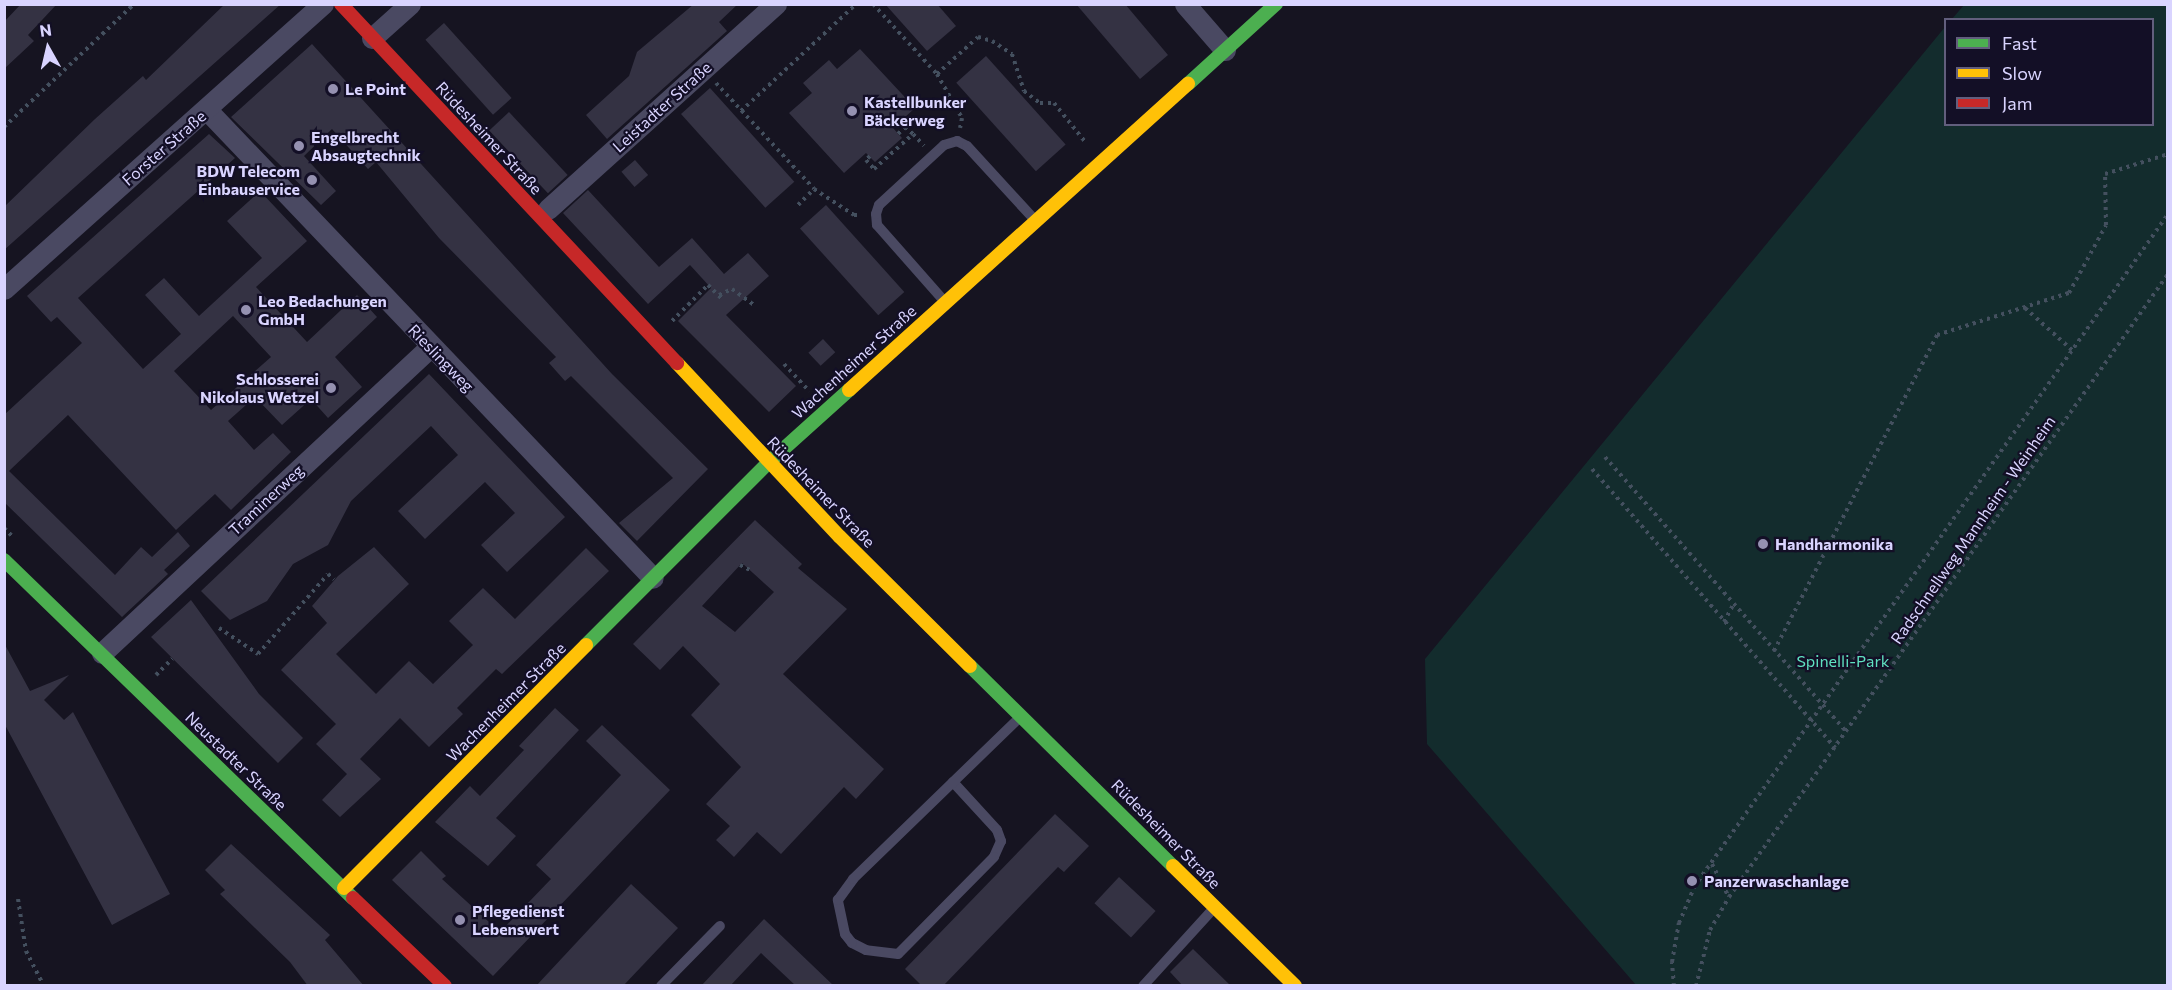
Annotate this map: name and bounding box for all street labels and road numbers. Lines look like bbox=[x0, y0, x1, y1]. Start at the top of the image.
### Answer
street label: Leistadter Straße bbox=[609, 58, 715, 156]
street label: Rüdesheimer Straße bbox=[432, 78, 546, 198]
street label: Forster Straße bbox=[118, 106, 210, 190]
street label: Wachenheimer Straße bbox=[788, 301, 920, 423]
street label: Rieslingweg bbox=[404, 320, 478, 396]
street label: Radschnellweg Mannheim - Weinheim bbox=[1887, 412, 2059, 648]
street label: Rüdesheimer Straße bbox=[763, 433, 879, 551]
street label: Traminerweg bbox=[225, 461, 307, 539]
street label: Wachenheimer Straße bbox=[442, 638, 570, 766]
street label: Neustadter Straße bbox=[181, 708, 291, 814]
street label: Rüdesheimer Straße bbox=[1107, 775, 1225, 893]

